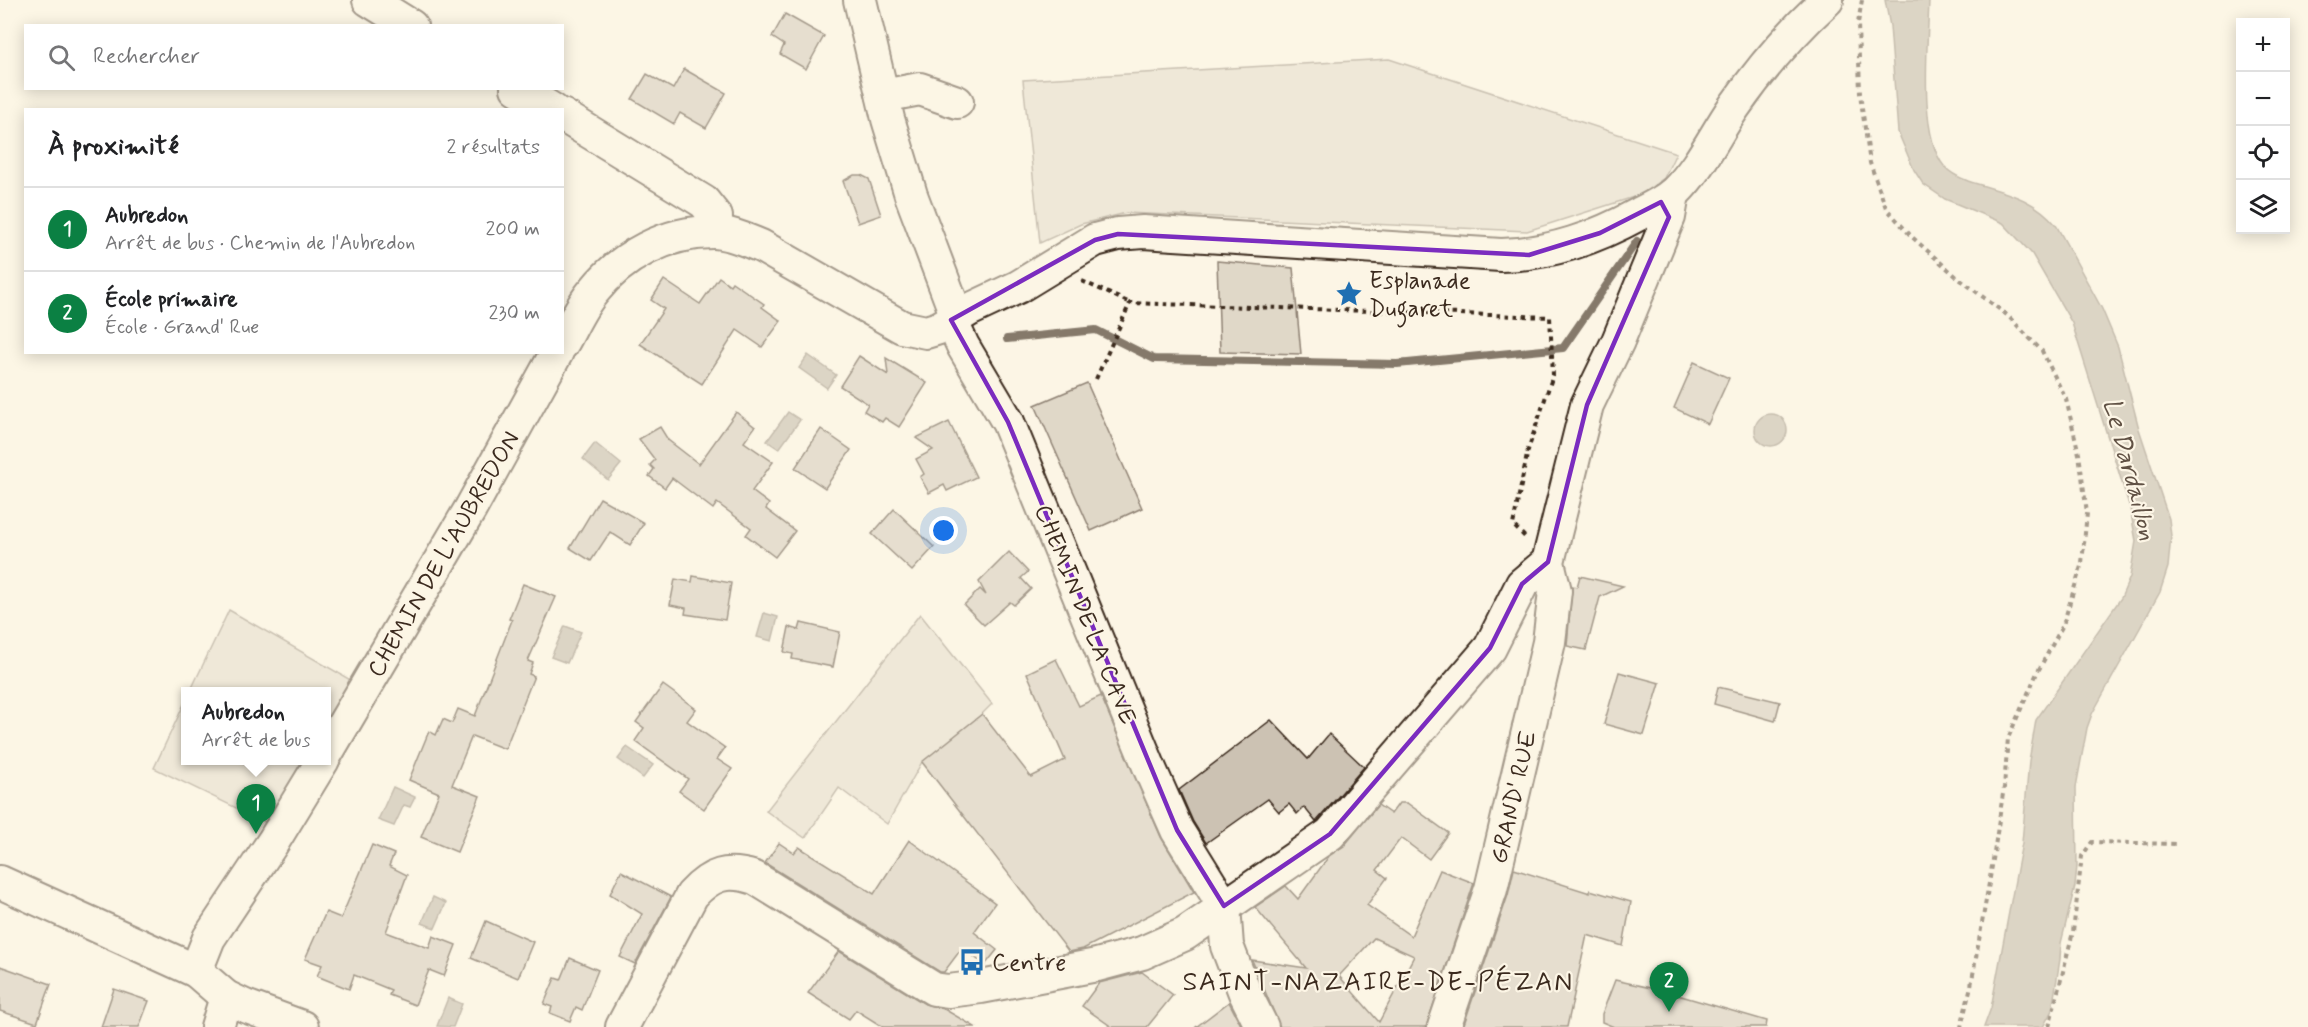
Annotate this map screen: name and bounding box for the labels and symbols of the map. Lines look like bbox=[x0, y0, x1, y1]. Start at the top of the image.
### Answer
place label: Esplanade Dugaret bbox=[1369, 266, 1471, 328]
place icon: Esplanade Dugaret bbox=[1334, 279, 1364, 309]
water label: Le Dardaillon bbox=[2094, 395, 2164, 544]
street label: CHEMIN DE L'AUBREDON bbox=[361, 426, 527, 683]
street label: CHEMIN DE LA CAVE bbox=[1026, 500, 1143, 729]
your location bbox=[929, 516, 958, 545]
street label: GRAND' RUE bbox=[1484, 728, 1545, 867]
pin: 1 bbox=[236, 784, 276, 834]
bus stop icon: Centre bbox=[957, 947, 987, 977]
place label: Centre bbox=[992, 948, 1066, 979]
pin: 2 bbox=[1650, 962, 1688, 1012]
district label: SAINT-NAZAIRE-DE-PÉZAN bbox=[1182, 964, 1574, 1000]

